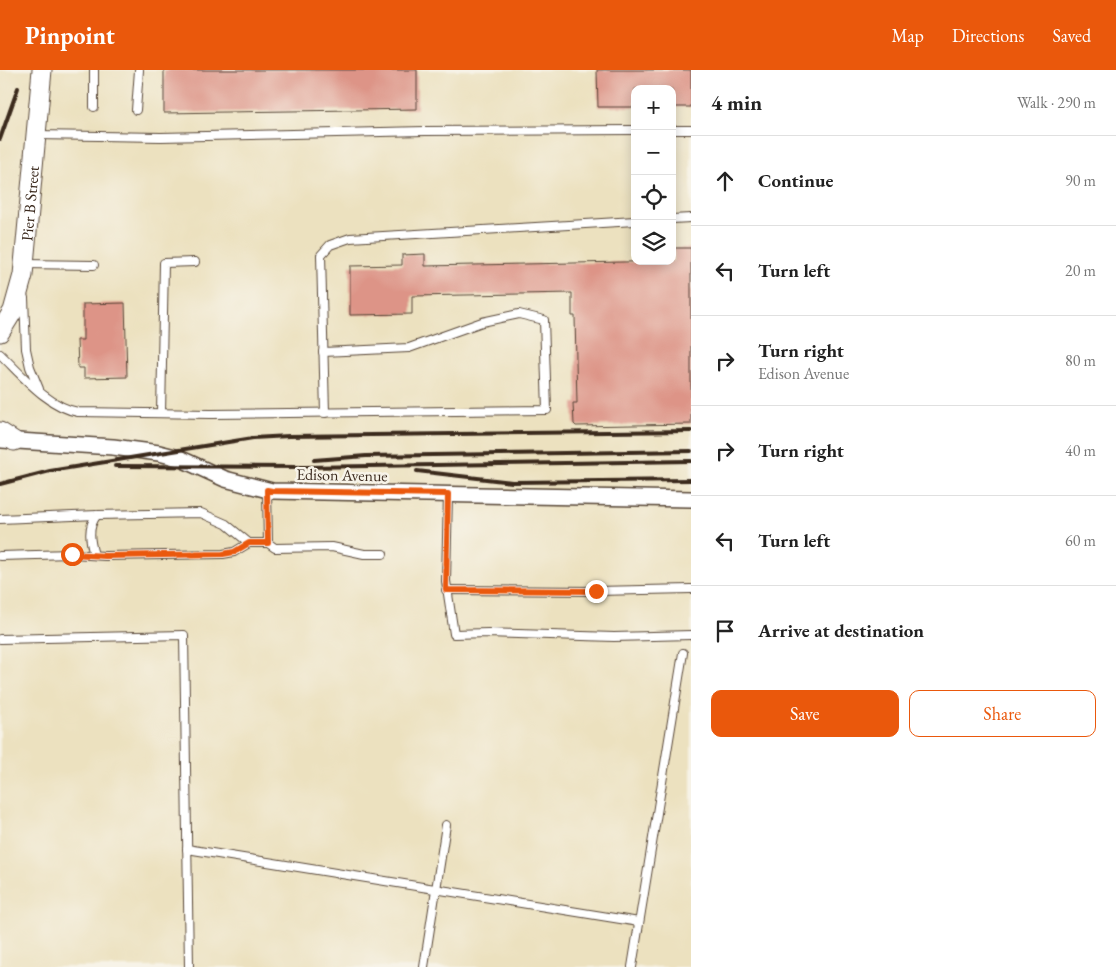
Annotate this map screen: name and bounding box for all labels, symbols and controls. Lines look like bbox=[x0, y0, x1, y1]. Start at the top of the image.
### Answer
text: Pinpoint bbox=[25, 20, 115, 51]
text: Map bbox=[892, 24, 924, 47]
text: Directions bbox=[952, 24, 1024, 47]
text: Saved bbox=[1052, 24, 1091, 47]
map controls bbox=[631, 85, 676, 265]
button: + bbox=[631, 85, 676, 130]
text: 4 min bbox=[711, 89, 762, 116]
text: Walk · 290 m bbox=[1017, 92, 1096, 113]
button: − bbox=[631, 130, 676, 175]
street label: Pier B Street bbox=[16, 165, 44, 242]
icon: ahead bbox=[711, 167, 739, 195]
text: Continue bbox=[758, 168, 833, 193]
text: 90 m bbox=[1065, 170, 1096, 191]
button: locate bbox=[631, 175, 676, 220]
button: layers bbox=[631, 220, 676, 265]
icon: left bbox=[711, 257, 739, 285]
text: Turn left bbox=[758, 258, 830, 283]
text: 20 m bbox=[1065, 260, 1096, 281]
text: Turn right bbox=[758, 338, 844, 363]
icon: right bbox=[711, 347, 739, 375]
text: 80 m bbox=[1065, 350, 1096, 371]
text: Edison Avenue bbox=[758, 363, 849, 384]
icon: right bbox=[711, 437, 739, 465]
text: Turn right bbox=[758, 438, 844, 463]
text: 40 m bbox=[1065, 440, 1096, 461]
street label: Edison Avenue bbox=[296, 464, 388, 486]
icon: left bbox=[711, 527, 739, 555]
text: Turn left bbox=[758, 528, 830, 553]
text: 60 m bbox=[1065, 530, 1096, 551]
route start bbox=[61, 543, 84, 566]
route end bbox=[585, 580, 608, 603]
icon: arrive bbox=[711, 617, 739, 645]
text: Arrive at destination bbox=[758, 618, 924, 643]
button: Save bbox=[711, 690, 899, 737]
button: Share bbox=[909, 690, 1096, 737]

